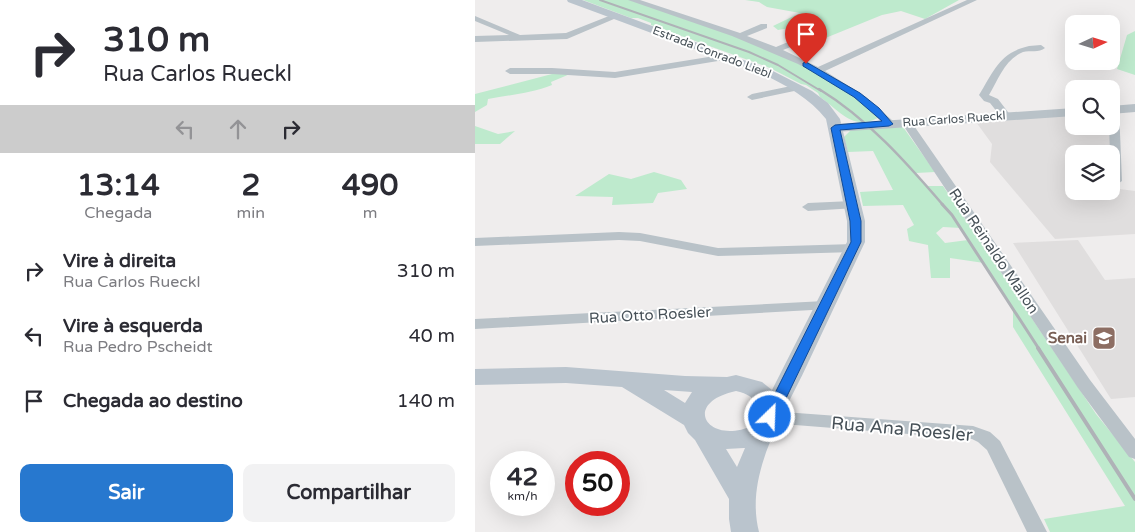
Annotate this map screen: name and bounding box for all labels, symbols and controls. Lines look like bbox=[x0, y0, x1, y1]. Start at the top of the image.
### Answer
pin bbox=[785, 13, 827, 64]
north arrow bbox=[1065, 15, 1120, 70]
map controls bbox=[1065, 15, 1120, 200]
text: 310 m bbox=[103, 19, 210, 61]
icon: right bbox=[20, 20, 85, 85]
icon: arrive bbox=[792, 20, 820, 48]
street label: Estrada Conrado Liebl bbox=[651, 23, 773, 81]
text: Rua Carlos Rueckl bbox=[103, 61, 292, 87]
button: search bbox=[1065, 80, 1120, 135]
street label: Rua Carlos Rueckl bbox=[902, 108, 1006, 130]
icon: left bbox=[171, 115, 199, 143]
icon: ahead bbox=[224, 115, 252, 143]
icon: right bbox=[277, 115, 305, 143]
button: layers bbox=[1065, 145, 1120, 200]
text: 13:14 bbox=[77, 167, 160, 204]
text: 2 bbox=[241, 167, 260, 204]
text: 490 bbox=[342, 167, 398, 204]
street label: Rua Reinaldo Mallon bbox=[945, 185, 1043, 317]
text: Chegada bbox=[84, 203, 152, 223]
text: min bbox=[237, 203, 265, 223]
text: m bbox=[363, 203, 377, 223]
text: Vire à direita bbox=[63, 250, 176, 272]
icon: right bbox=[20, 257, 48, 285]
text: 310 m bbox=[397, 260, 455, 282]
text: Rua Carlos Rueckl bbox=[63, 272, 201, 292]
street label: Rua Otto Roesler bbox=[589, 303, 712, 327]
text: Vire à esquerda bbox=[63, 315, 203, 337]
icon: left bbox=[20, 322, 48, 350]
text: 40 m bbox=[409, 325, 455, 347]
school or university icon: Senai bbox=[1091, 325, 1117, 351]
place label: Senai bbox=[1048, 329, 1087, 347]
text: Rua Pedro Pscheidt bbox=[63, 337, 213, 357]
icon: arrive bbox=[20, 387, 48, 415]
text: Chegada ao destino bbox=[63, 390, 243, 412]
text: 140 m bbox=[397, 390, 455, 412]
position arrow bbox=[743, 390, 795, 442]
street label: Rua Ana Roesler bbox=[830, 412, 974, 446]
speed limit sign: 50 bbox=[565, 451, 630, 516]
text: 42 bbox=[507, 462, 538, 492]
button: Sair bbox=[20, 464, 233, 522]
button: Compartilhar bbox=[243, 464, 455, 522]
text: km/h bbox=[507, 489, 538, 503]

